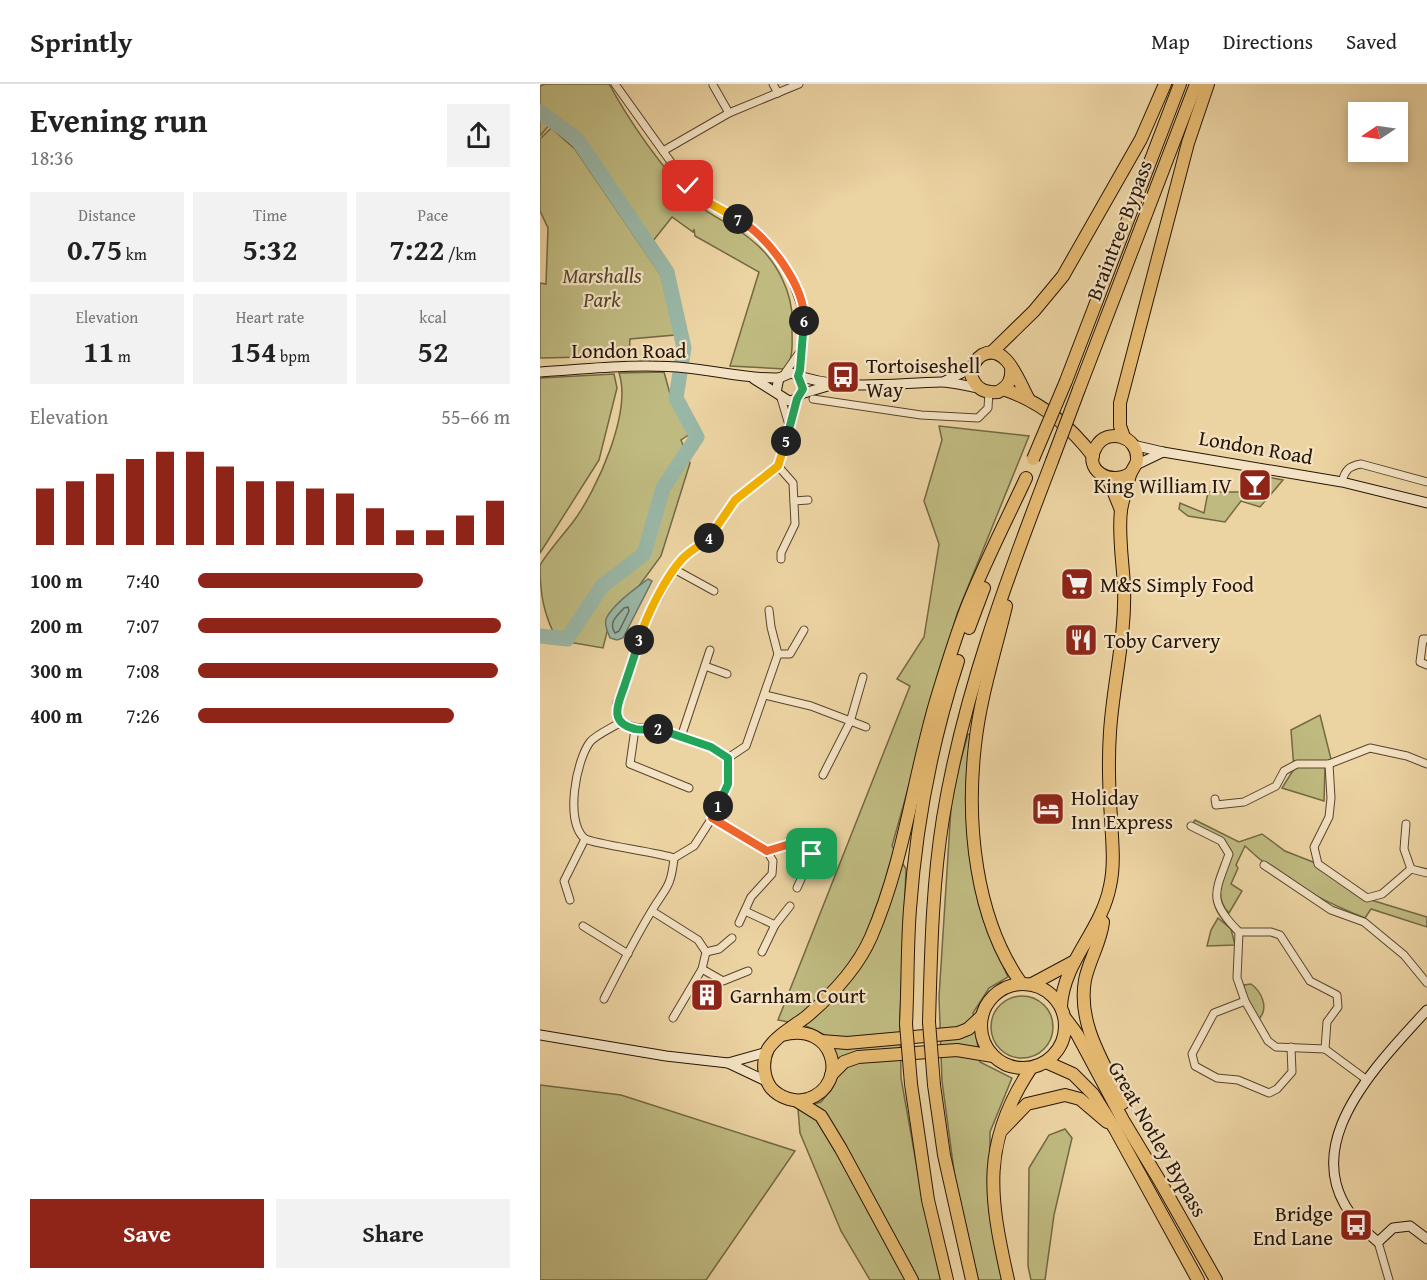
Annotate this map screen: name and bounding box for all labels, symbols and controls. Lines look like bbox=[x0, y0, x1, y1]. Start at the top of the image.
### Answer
text: Sprintly bbox=[30, 21, 132, 62]
text: Map bbox=[1151, 26, 1190, 57]
text: Directions bbox=[1223, 26, 1313, 57]
text: Saved bbox=[1346, 26, 1397, 57]
text: Evening run bbox=[30, 96, 207, 144]
north arrow bbox=[1348, 102, 1408, 162]
map controls bbox=[1348, 102, 1408, 162]
button: share bbox=[447, 104, 510, 167]
text: 18:36 bbox=[30, 143, 73, 172]
street label: Braintree Bypass bbox=[1078, 155, 1160, 305]
pin bbox=[662, 160, 713, 211]
icon: check bbox=[671, 169, 704, 202]
text: Distance bbox=[78, 203, 136, 227]
text: Time bbox=[253, 203, 287, 227]
text: Pace bbox=[418, 203, 448, 227]
pin: 7 bbox=[723, 204, 753, 234]
text: 7 bbox=[734, 207, 742, 231]
text: 0.75 bbox=[67, 227, 122, 271]
text: 5:32 bbox=[242, 227, 298, 271]
text: 7:22 bbox=[389, 227, 444, 271]
text: km bbox=[122, 242, 147, 266]
text: /km bbox=[444, 242, 477, 266]
park label: Marshalls Park bbox=[563, 260, 642, 315]
text: Elevation bbox=[76, 305, 138, 329]
text: Heart rate bbox=[236, 305, 304, 329]
text: kcal bbox=[419, 305, 447, 329]
pin: 6 bbox=[789, 306, 819, 336]
text: 6 bbox=[800, 309, 808, 333]
text: 11 bbox=[83, 329, 114, 373]
text: 154 bbox=[230, 329, 277, 373]
text: 52 bbox=[417, 329, 449, 373]
street label: London Road bbox=[571, 335, 687, 366]
text: m bbox=[114, 344, 131, 368]
text: bpm bbox=[277, 344, 310, 368]
place label: Tortoiseshell Way bbox=[866, 350, 980, 405]
bus stop icon: Tortoiseshell Way bbox=[825, 359, 861, 395]
text: Elevation bbox=[30, 402, 108, 431]
text: 55–66 m bbox=[441, 402, 510, 431]
street label: London Road bbox=[1197, 422, 1316, 472]
pin: 5 bbox=[771, 426, 801, 456]
text: 5 bbox=[782, 429, 790, 453]
bar icon: King William IV bbox=[1237, 467, 1273, 503]
place label: King William IV bbox=[1093, 470, 1232, 501]
pin: 4 bbox=[694, 523, 724, 553]
text: 4 bbox=[705, 526, 713, 550]
text: 100 m bbox=[30, 566, 83, 595]
text: 7:40 bbox=[126, 566, 160, 595]
supermarket icon: M&S Simply Food bbox=[1059, 566, 1095, 602]
place label: M&S Simply Food bbox=[1100, 569, 1255, 600]
text: 200 m bbox=[30, 611, 83, 640]
text: 7:07 bbox=[126, 611, 160, 640]
restaurant icon: Toby Carvery bbox=[1063, 622, 1099, 658]
pin: 3 bbox=[624, 625, 654, 655]
place label: Toby Carvery bbox=[1104, 625, 1221, 656]
text: 3 bbox=[635, 628, 643, 652]
text: 300 m bbox=[30, 656, 83, 685]
text: 7:08 bbox=[126, 656, 160, 685]
text: 400 m bbox=[30, 701, 83, 730]
text: 7:26 bbox=[126, 701, 160, 730]
pin: 2 bbox=[643, 714, 673, 744]
text: 2 bbox=[654, 717, 662, 741]
place label: Holiday Inn Express bbox=[1071, 782, 1173, 837]
pin: 1 bbox=[703, 791, 733, 821]
hotel icon: Holiday Inn Express bbox=[1030, 791, 1066, 827]
text: 1 bbox=[714, 794, 722, 818]
pin bbox=[786, 828, 837, 879]
icon: arrive bbox=[795, 837, 828, 870]
building icon: Garnham Court bbox=[689, 977, 725, 1013]
place label: Garnham Court bbox=[730, 980, 866, 1011]
street label: Great Notley Bypass bbox=[1101, 1055, 1215, 1223]
place label: Bridge End Lane bbox=[1253, 1198, 1333, 1253]
button: Save bbox=[30, 1199, 264, 1268]
button: Share bbox=[276, 1199, 510, 1268]
bus stop icon: Bridge End Lane bbox=[1338, 1207, 1374, 1243]

